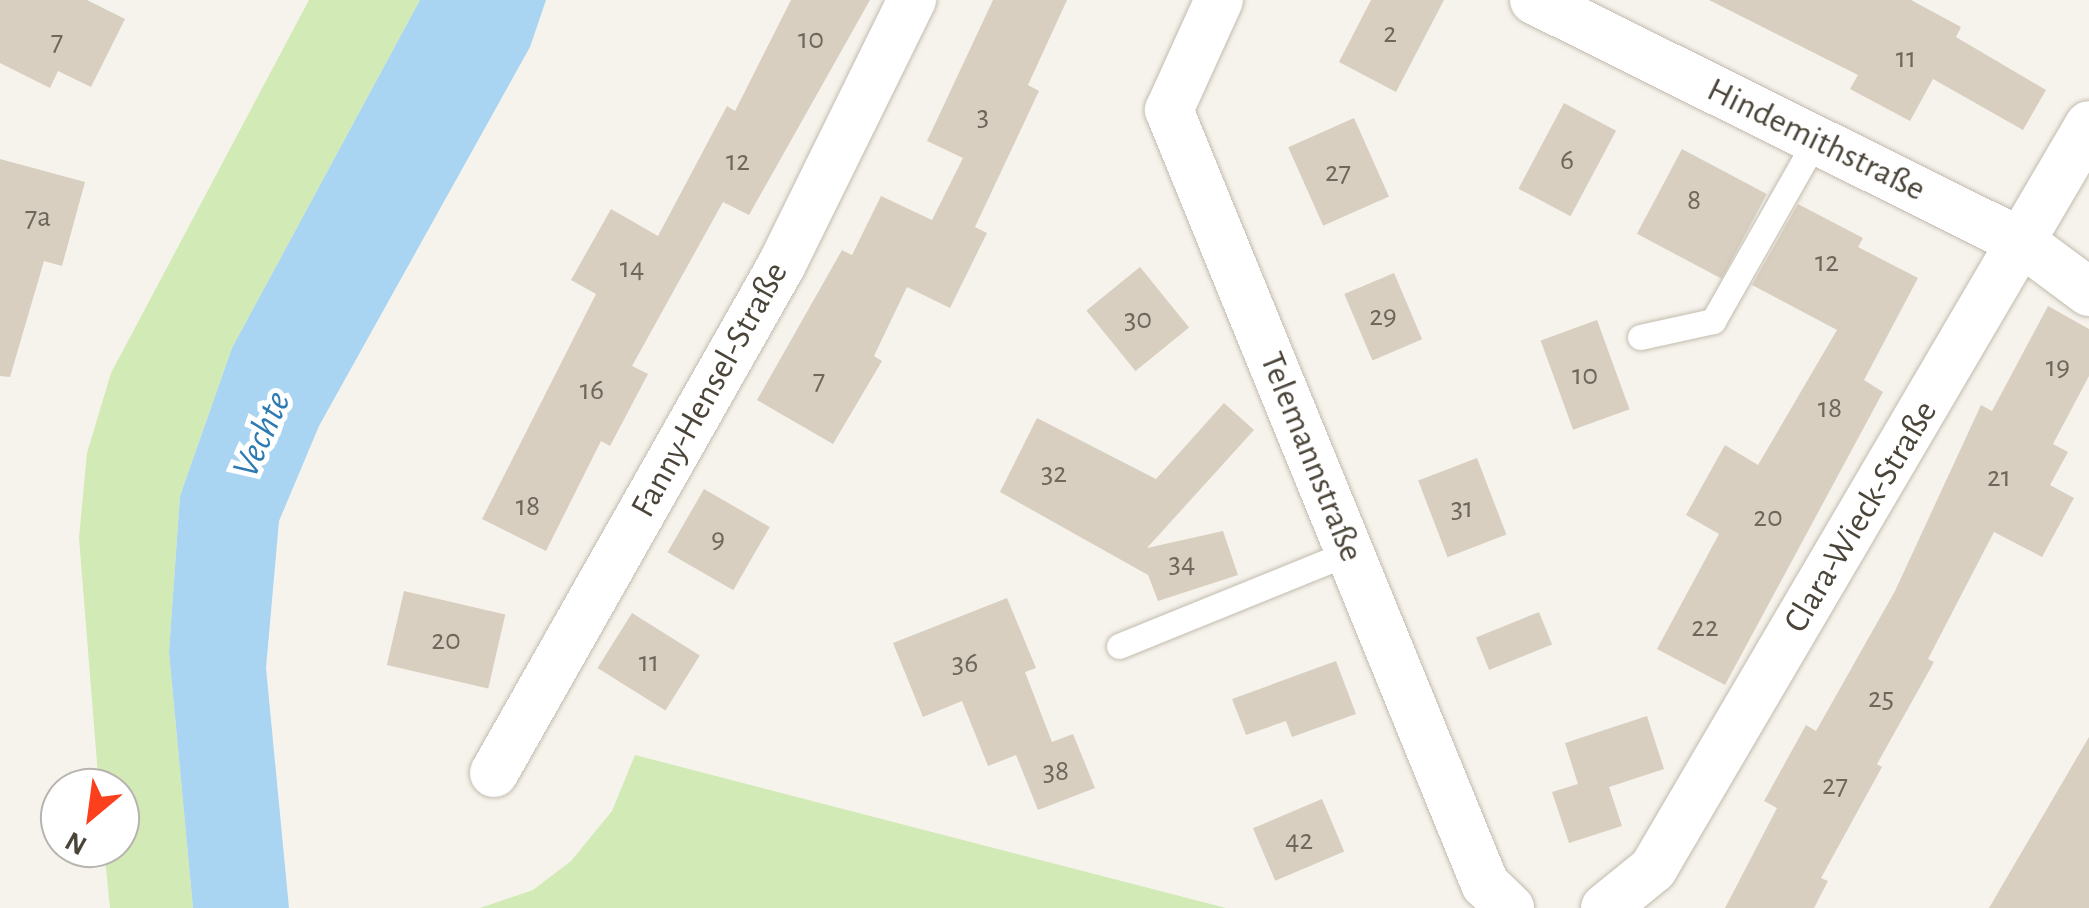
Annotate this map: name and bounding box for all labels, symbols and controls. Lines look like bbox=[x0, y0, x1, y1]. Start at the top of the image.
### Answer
house number: 2 bbox=[1383, 15, 1397, 51]
house number: 10 bbox=[798, 21, 824, 57]
house number: 7 bbox=[51, 23, 63, 59]
house number: 11 bbox=[1896, 40, 1916, 76]
street label: Hindemithstraße bbox=[1700, 69, 1932, 211]
house number: 3 bbox=[977, 98, 989, 134]
house number: 6 bbox=[1560, 142, 1574, 178]
house number: 12 bbox=[726, 143, 750, 179]
house number: 27 bbox=[1325, 154, 1351, 190]
house number: 8 bbox=[1687, 182, 1701, 218]
house number: 7a bbox=[25, 199, 51, 235]
house number: 12 bbox=[1815, 244, 1839, 280]
house number: 14 bbox=[620, 250, 644, 286]
street label: Fanny-Hensel-Straße bbox=[623, 255, 797, 525]
house number: 29 bbox=[1369, 298, 1397, 334]
house number: 30 bbox=[1124, 301, 1152, 337]
street label: Telemannstraße bbox=[1250, 346, 1372, 568]
house number: 19 bbox=[2046, 349, 2070, 385]
house number: 10 bbox=[1572, 357, 1598, 393]
house number: 7 bbox=[813, 362, 825, 398]
house number: 16 bbox=[580, 372, 604, 408]
water label: Vechte bbox=[224, 385, 302, 485]
house number: 18 bbox=[1818, 390, 1842, 426]
street label: Clara-Wieck-Straße bbox=[1775, 393, 1947, 641]
house number: 32 bbox=[1041, 455, 1067, 491]
house number: 21 bbox=[1987, 459, 2011, 495]
house number: 18 bbox=[516, 488, 540, 524]
house number: 31 bbox=[1451, 490, 1473, 526]
house number: 20 bbox=[1753, 499, 1783, 535]
house number: 9 bbox=[711, 521, 725, 557]
house number: 34 bbox=[1169, 545, 1195, 581]
house number: 22 bbox=[1691, 609, 1719, 645]
house number: 20 bbox=[431, 622, 461, 658]
house number: 11 bbox=[639, 644, 659, 680]
house number: 36 bbox=[952, 645, 978, 681]
house number: 25 bbox=[1868, 680, 1894, 716]
house number: 38 bbox=[1043, 753, 1069, 789]
house number: 27 bbox=[1822, 767, 1848, 803]
north arrow bbox=[40, 768, 140, 868]
house number: 42 bbox=[1285, 822, 1313, 858]
text: N bbox=[61, 826, 92, 859]

